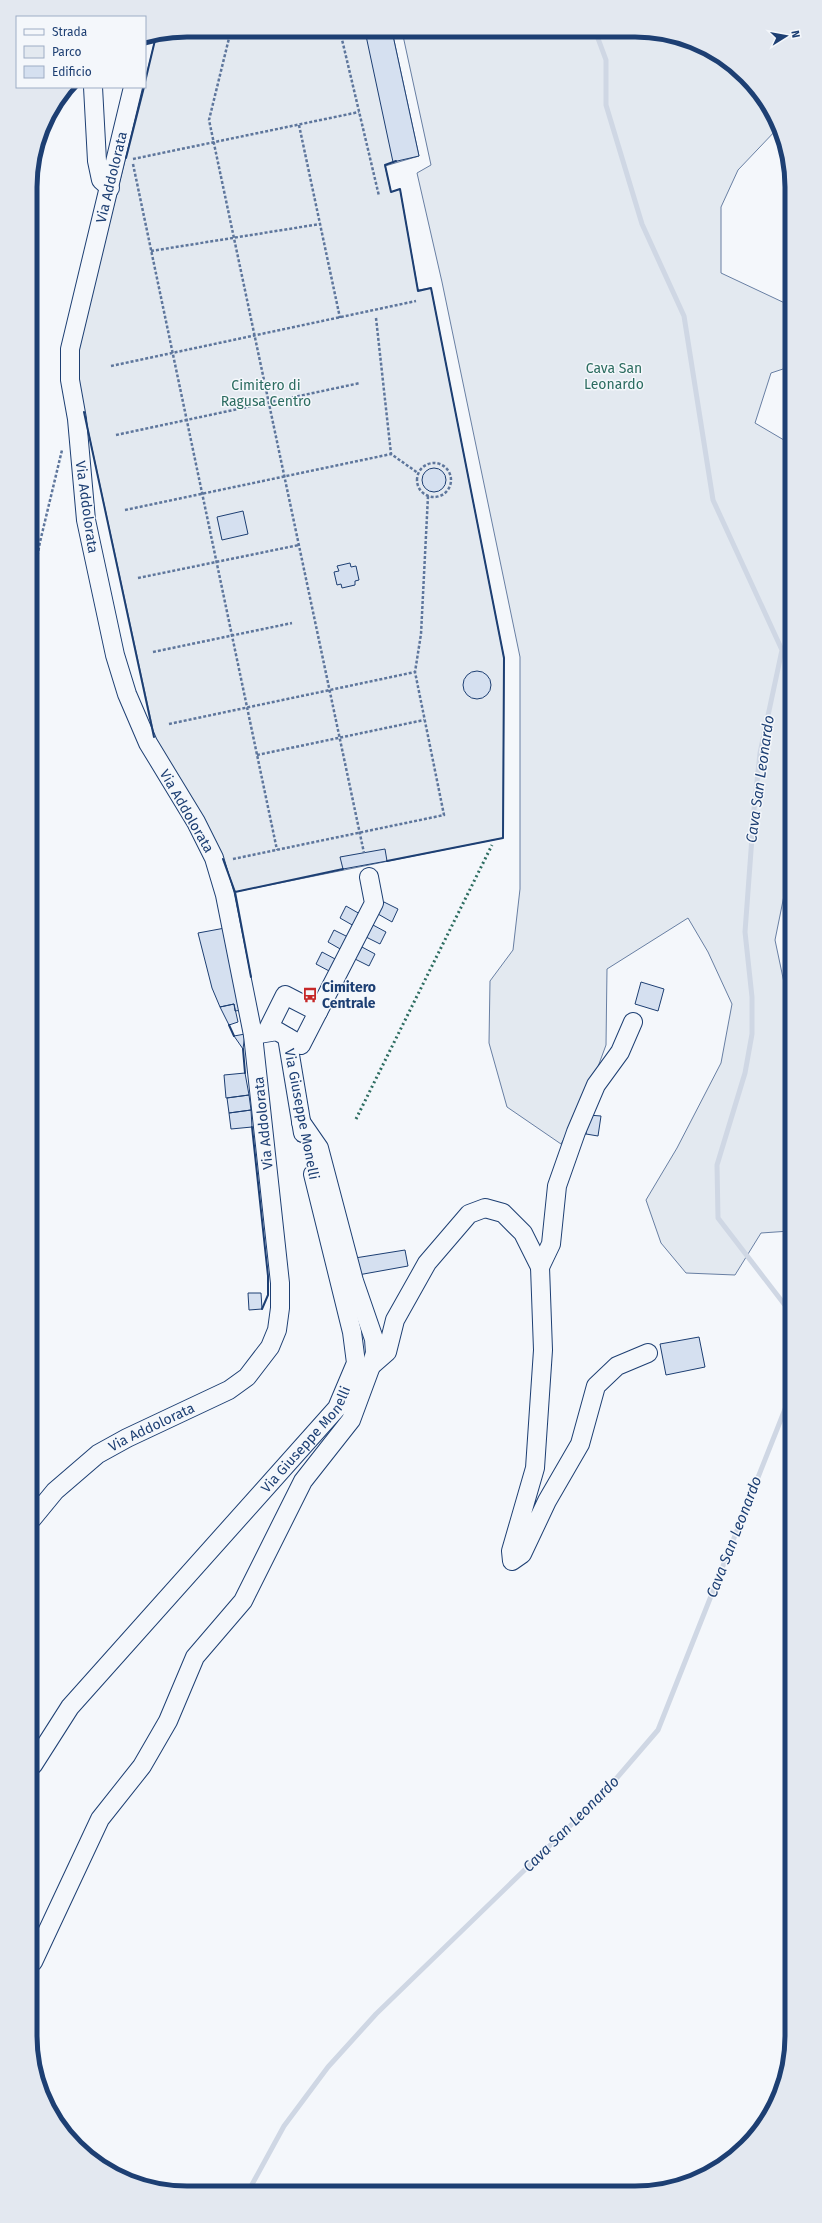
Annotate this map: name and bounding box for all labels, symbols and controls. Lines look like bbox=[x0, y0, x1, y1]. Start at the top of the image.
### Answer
legend bbox=[16, 16, 146, 88]
north arrow bbox=[766, 16, 806, 56]
text: Strada bbox=[52, 25, 87, 39]
text: N bbox=[788, 29, 802, 39]
text: Parco bbox=[52, 45, 82, 59]
text: Edificio bbox=[52, 65, 92, 79]
street label: Via Addolorata bbox=[93, 130, 131, 225]
park label: Cava San Leonardo bbox=[584, 360, 644, 393]
park label: Cimitero di Ragusa Centro bbox=[221, 377, 311, 410]
street label: Via Addolorata bbox=[72, 460, 101, 554]
water label: Cava San Leonardo bbox=[742, 714, 778, 844]
street label: Via Addolorata bbox=[156, 767, 217, 856]
place label: Cimitero Centrale bbox=[322, 979, 376, 1012]
bus stop icon: Cimitero Centrale bbox=[301, 986, 319, 1004]
street label: Via Giuseppe Monelli bbox=[280, 1047, 323, 1181]
street label: Via Addolorata bbox=[250, 1076, 277, 1170]
street label: Via Giuseppe Monelli bbox=[258, 1384, 354, 1496]
street label: Via Addolorata bbox=[106, 1399, 197, 1455]
water label: Cava San Leonardo bbox=[703, 1474, 765, 1600]
water label: Cava San Leonardo bbox=[519, 1772, 623, 1876]

